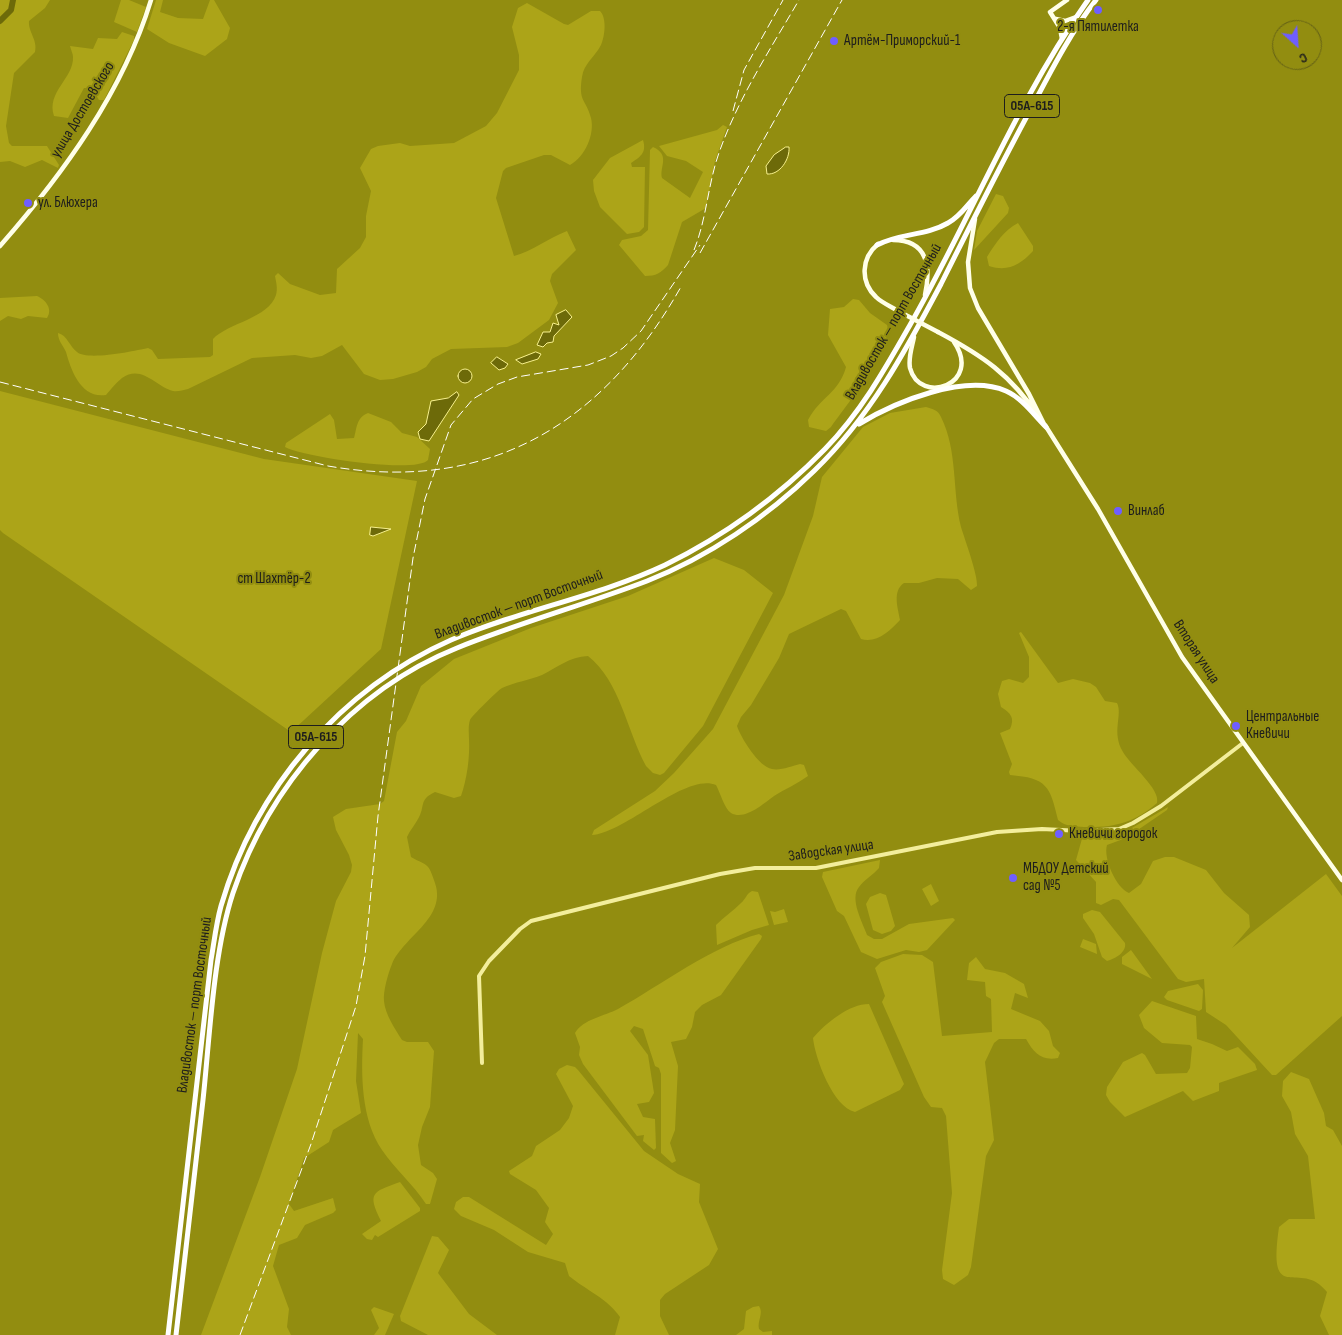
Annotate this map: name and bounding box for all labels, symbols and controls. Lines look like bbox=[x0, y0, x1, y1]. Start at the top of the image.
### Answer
marker: 2-я Пятилетка bbox=[1092, 4, 1104, 16]
place label: 2-я Пятилетка bbox=[1057, 18, 1139, 36]
north arrow bbox=[1272, 20, 1322, 70]
place label: Артём-Приморский-1 bbox=[844, 32, 960, 50]
marker: Артём-Приморский-1 bbox=[828, 35, 840, 47]
text: С bbox=[1296, 49, 1310, 67]
street label: улица Достоевского bbox=[47, 59, 119, 161]
road number: 05А-615 bbox=[1004, 94, 1060, 118]
place label: ул. Блюхера bbox=[38, 194, 98, 212]
marker: ул. Блюхера bbox=[22, 197, 34, 209]
street label: Владивосток — порт Восточный bbox=[842, 241, 946, 403]
place label: Винлаб bbox=[1128, 502, 1165, 520]
marker: Винлаб bbox=[1112, 505, 1124, 517]
street label: Владивосток — порт Восточный bbox=[432, 566, 606, 644]
park label: ст Шахтёр-2 bbox=[237, 570, 311, 588]
street label: Вторая улица bbox=[1169, 617, 1223, 687]
place label: Центральные Кневичи bbox=[1246, 708, 1319, 743]
marker: Центральные Кневичи bbox=[1230, 720, 1242, 732]
road number: 05А-615 bbox=[288, 726, 344, 749]
place label: Кневичи городок bbox=[1069, 825, 1157, 843]
marker: Кневичи городок bbox=[1053, 828, 1065, 840]
street label: Заводская улица bbox=[787, 836, 875, 866]
place label: МБДОУ Детский сад №5 bbox=[1023, 860, 1109, 895]
marker: МБДОУ Детский сад №5 bbox=[1007, 872, 1019, 884]
street label: Владивосток — порт Восточный bbox=[174, 916, 216, 1094]

